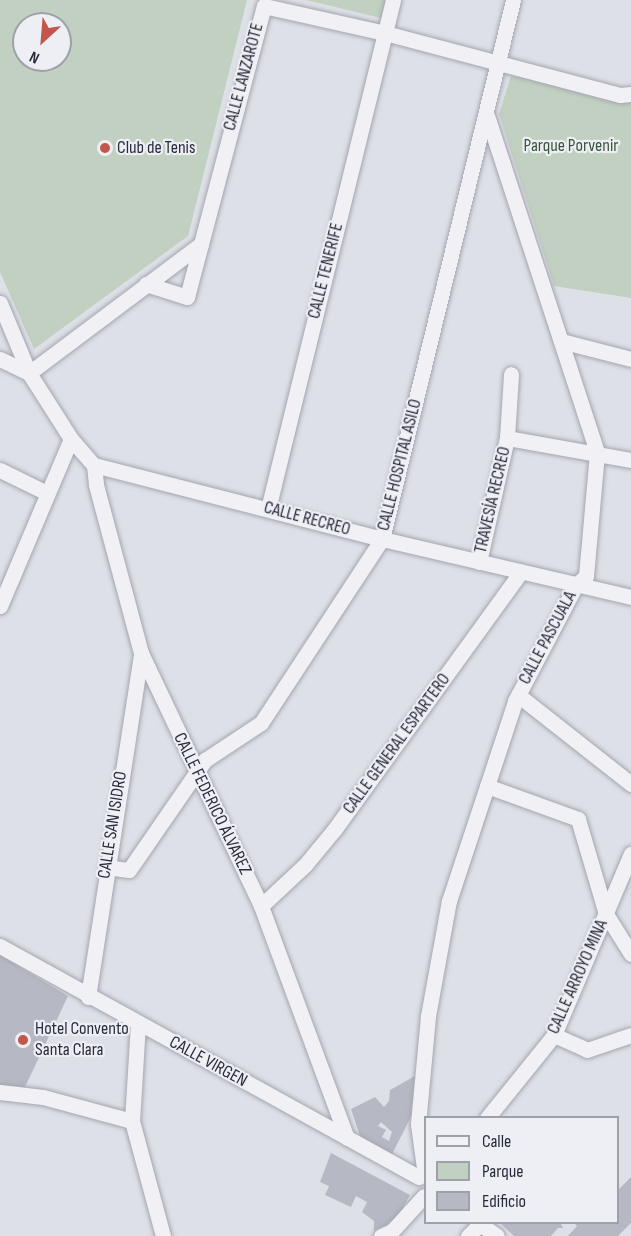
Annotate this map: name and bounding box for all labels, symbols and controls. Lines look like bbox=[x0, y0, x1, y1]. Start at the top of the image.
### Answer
north arrow bbox=[12, 12, 72, 72]
street label: CALLE LANZAROTE bbox=[219, 21, 269, 133]
text: N bbox=[27, 46, 43, 67]
park label: Parque Porvenir bbox=[524, 135, 618, 157]
place label: Club de Tenis bbox=[117, 137, 195, 159]
marker: Club de Tenis bbox=[98, 141, 112, 155]
street label: CALLE TENERIFE bbox=[304, 221, 348, 321]
street label: CALLE HOSPITAL ASILO bbox=[373, 397, 427, 533]
street label: TRAVESÍA RECREO bbox=[470, 445, 516, 555]
street label: CALLE RECREO bbox=[261, 497, 353, 541]
street label: CALLE PASCUALA bbox=[514, 588, 582, 688]
street label: CALLE GENERAL ESPARTERO bbox=[339, 670, 455, 818]
street label: CALLE FEDERICO ÁLVAREZ bbox=[168, 730, 256, 878]
street label: CALLE SAN ISIDRO bbox=[94, 770, 132, 880]
street label: CALLE ARROYO MINA bbox=[543, 916, 613, 1038]
place label: Hotel Convento Santa Clara bbox=[35, 1019, 129, 1062]
street label: CALLE VIRGEN bbox=[165, 1032, 251, 1092]
marker: Hotel Convento Santa Clara bbox=[16, 1033, 30, 1047]
legend bbox=[424, 1116, 619, 1224]
text: Calle bbox=[482, 1131, 511, 1152]
text: Parque bbox=[482, 1161, 523, 1182]
text: Edificio bbox=[482, 1191, 526, 1212]

